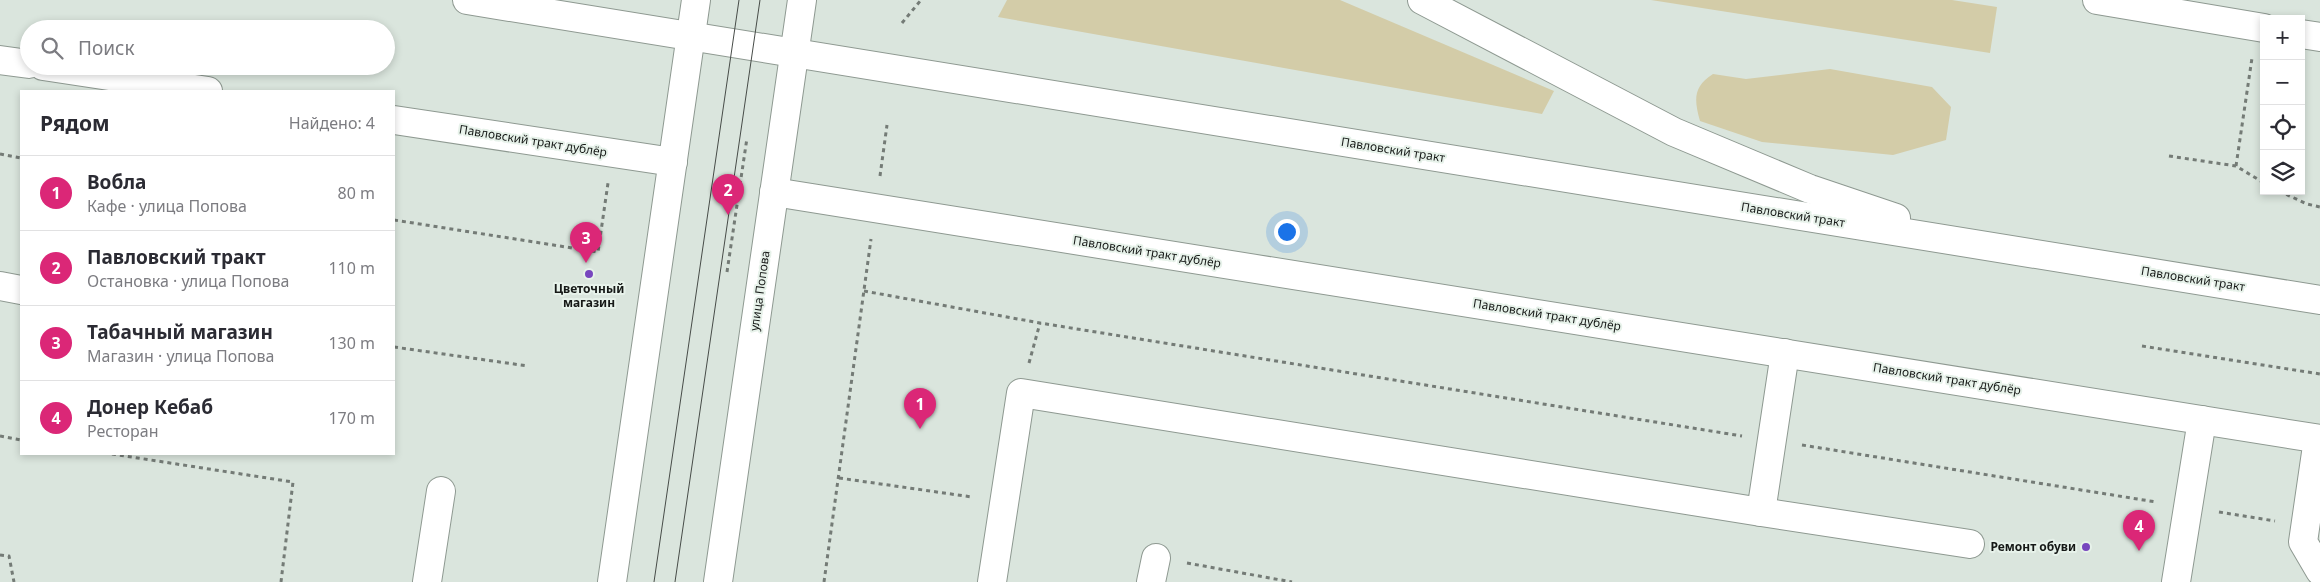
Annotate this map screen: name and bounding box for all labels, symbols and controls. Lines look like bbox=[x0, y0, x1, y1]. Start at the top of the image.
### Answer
map controls bbox=[2260, 15, 2305, 195]
button: + bbox=[2260, 15, 2305, 60]
search box bbox=[20, 20, 395, 75]
icon: search bbox=[38, 34, 66, 62]
text: Поиск bbox=[78, 35, 134, 61]
button: − bbox=[2260, 60, 2305, 105]
button: locate bbox=[2260, 105, 2305, 150]
text: Рядом bbox=[40, 109, 110, 137]
text: Найдено: 4 bbox=[289, 112, 375, 134]
street label: Павловский тракт дублёр bbox=[458, 120, 608, 161]
street label: Павловский тракт bbox=[1340, 133, 1447, 166]
button: layers bbox=[2260, 150, 2305, 195]
text: Вобла bbox=[87, 169, 146, 195]
pin: 2 bbox=[712, 174, 744, 215]
text: 1 bbox=[51, 182, 61, 204]
text: 80 m bbox=[338, 182, 375, 204]
text: Кафе · улица Попова bbox=[87, 195, 247, 217]
street label: Павловский тракт bbox=[1740, 198, 1847, 231]
your location bbox=[1274, 219, 1300, 245]
pin: 3 bbox=[570, 222, 602, 263]
street label: Павловский тракт дублёр bbox=[1072, 231, 1222, 272]
text: Павловский тракт bbox=[87, 244, 266, 270]
street label: улица Попова bbox=[745, 250, 774, 332]
text: 2 bbox=[51, 257, 61, 279]
text: 110 m bbox=[328, 257, 375, 279]
street label: Павловский тракт bbox=[2140, 262, 2247, 295]
marker: Цветочный магазин bbox=[583, 268, 595, 280]
text: Остановка · улица Попова bbox=[87, 270, 289, 292]
place label: Цветочный магазин bbox=[554, 280, 624, 311]
street label: Павловский тракт дублёр bbox=[1472, 294, 1622, 335]
text: Табачный магазин bbox=[87, 319, 273, 345]
text: 3 bbox=[51, 332, 61, 354]
text: 130 m bbox=[328, 332, 375, 354]
text: Магазин · улица Попова bbox=[87, 345, 274, 367]
street label: Павловский тракт дублёр bbox=[1872, 358, 2022, 399]
pin: 1 bbox=[904, 388, 936, 429]
text: Донер Кебаб bbox=[87, 394, 213, 420]
text: 4 bbox=[51, 407, 61, 429]
text: 170 m bbox=[328, 407, 375, 429]
text: Ресторан bbox=[87, 420, 158, 442]
pin: 4 bbox=[2123, 510, 2155, 551]
place label: Ремонт обуви bbox=[1990, 538, 2076, 555]
marker: Ремонт обуви bbox=[2080, 541, 2092, 553]

